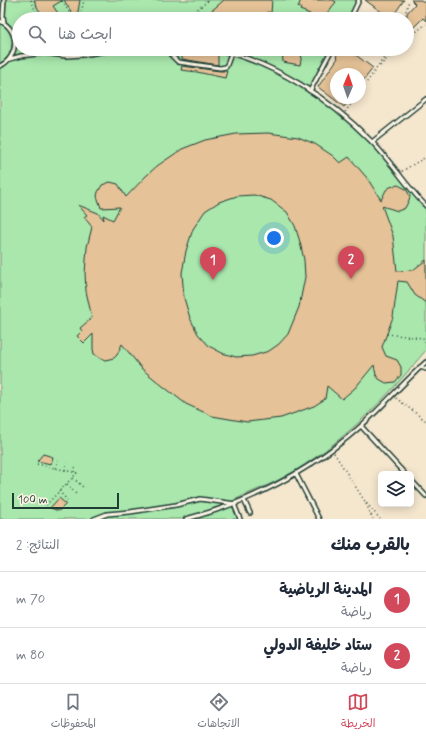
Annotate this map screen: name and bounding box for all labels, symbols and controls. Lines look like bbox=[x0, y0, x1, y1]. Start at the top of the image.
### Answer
search box bbox=[12, 12, 414, 56]
icon: search bbox=[26, 23, 48, 45]
text: ابحث هنا bbox=[58, 25, 112, 45]
north arrow bbox=[330, 68, 366, 104]
your location bbox=[264, 228, 284, 248]
pin: 2 bbox=[338, 246, 364, 279]
pin: 1 bbox=[200, 247, 226, 280]
map controls bbox=[378, 471, 414, 507]
button: layers bbox=[378, 471, 414, 507]
scale bar bbox=[12, 491, 119, 510]
text: 100 m bbox=[18, 493, 48, 507]
text: بالقرب منك bbox=[331, 534, 410, 556]
text: النتائج: 2 bbox=[16, 537, 59, 554]
text: المدينة الرياضية bbox=[279, 580, 372, 600]
text: 70 m bbox=[16, 591, 45, 608]
text: 1 bbox=[394, 591, 400, 608]
text: رياضة bbox=[341, 604, 372, 621]
text: ستاد خليفة الدولي bbox=[264, 636, 372, 656]
text: 80 m bbox=[16, 647, 45, 664]
text: 2 bbox=[394, 647, 400, 664]
text: رياضة bbox=[341, 660, 372, 677]
tab: المحفوظات bbox=[51, 691, 96, 733]
tab: الاتجاهات bbox=[197, 691, 240, 733]
tab: الخريطة bbox=[341, 691, 375, 733]

